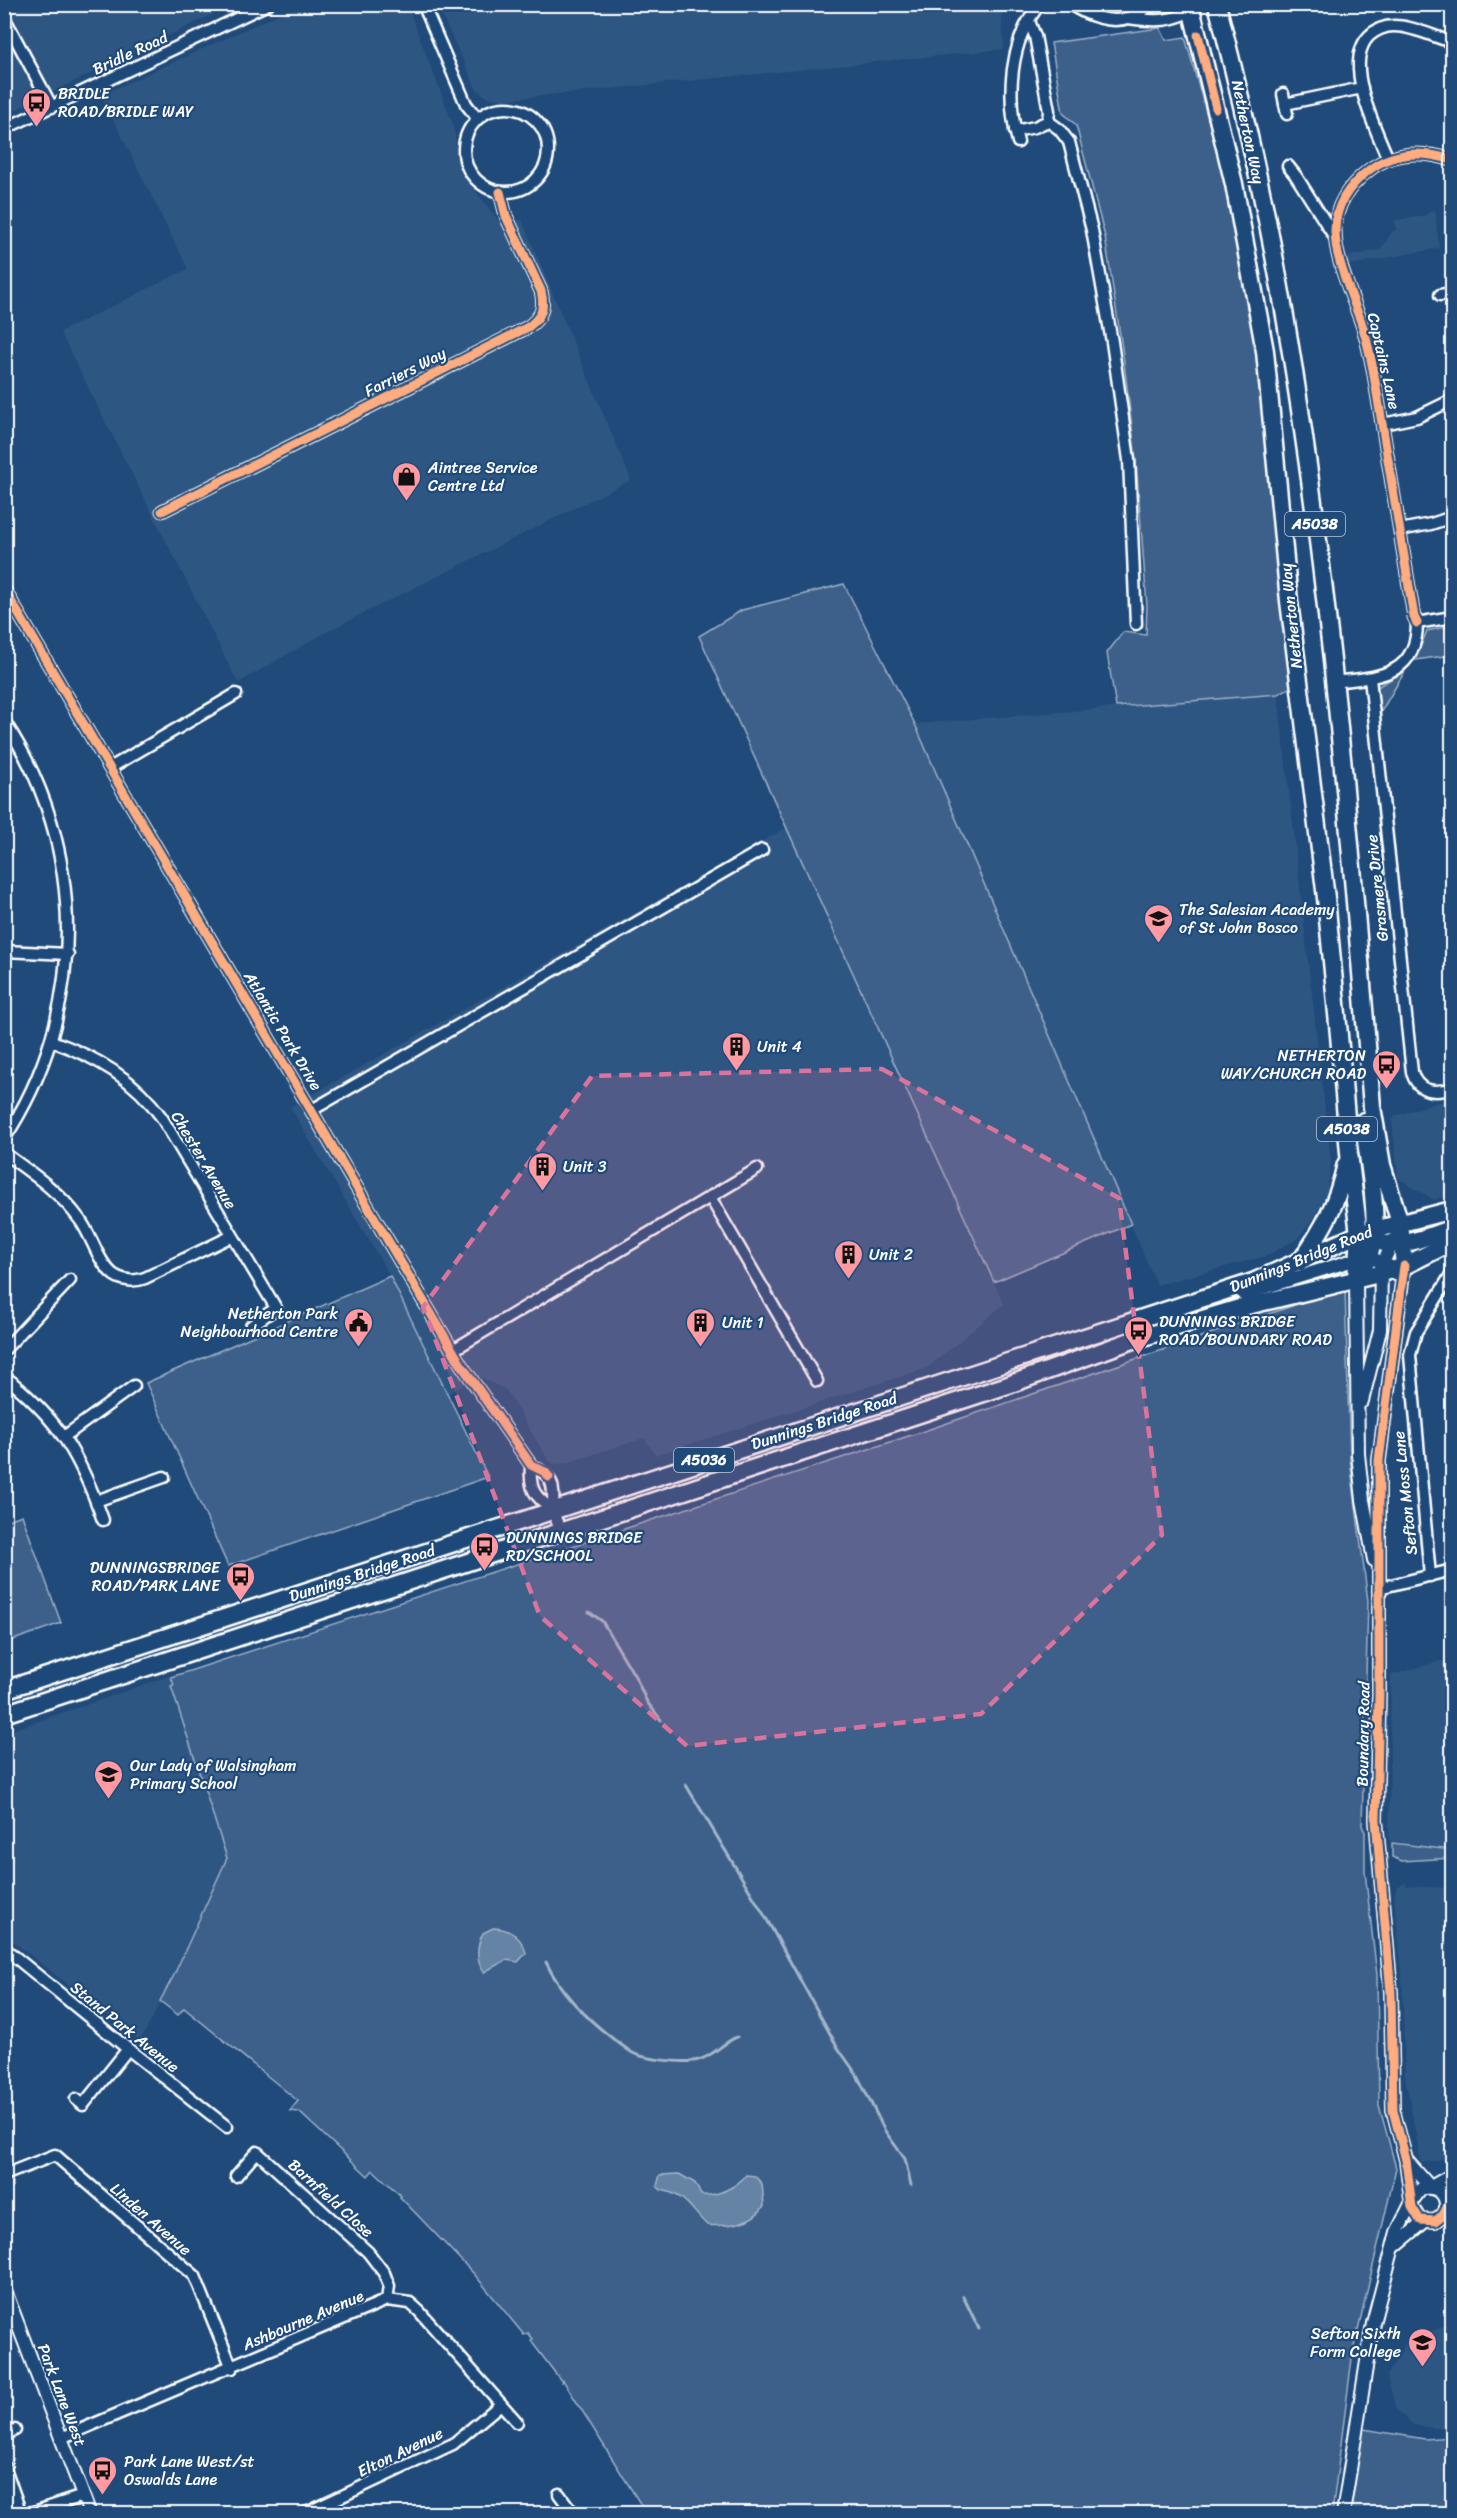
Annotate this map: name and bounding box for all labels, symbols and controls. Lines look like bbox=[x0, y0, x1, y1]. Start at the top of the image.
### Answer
street label: Bridle Road bbox=[87, 22, 174, 83]
street label: Netherton Way bbox=[1223, 77, 1273, 188]
place label: BRIDLE ROAD/BRIDLE WAY bbox=[58, 79, 194, 126]
bus stop icon: BRIDLE ROAD/BRIDLE WAY bbox=[21, 86, 53, 128]
street label: Captains Lane bbox=[1359, 310, 1409, 412]
street label: Farriers Way bbox=[359, 339, 452, 405]
place label: Aintree Service Centre Ltd bbox=[427, 453, 538, 500]
shop icon: Aintree Service Centre Ltd bbox=[391, 460, 423, 502]
road number: A5038 bbox=[1285, 512, 1345, 536]
street label: Netherton Way bbox=[1271, 561, 1311, 670]
street label: Grasmere Drive bbox=[1357, 833, 1397, 943]
place label: The Salesian Academy of St John Bosco bbox=[1179, 895, 1335, 942]
school or university icon: The Salesian Academy of St John Bosco bbox=[1142, 902, 1174, 944]
street label: Atlantic Park Drive bbox=[235, 965, 330, 1097]
building icon: Unit 4 bbox=[720, 1030, 752, 1072]
place label: Unit 4 bbox=[757, 1032, 802, 1061]
place label: NETHERTON WAY/CHURCH ROAD bbox=[1221, 1041, 1366, 1088]
bus stop icon: NETHERTON WAY/CHURCH ROAD bbox=[1371, 1048, 1403, 1090]
street label: Chester Avenue bbox=[163, 1105, 245, 1215]
road number: A5038 bbox=[1317, 1117, 1377, 1141]
building icon: Unit 3 bbox=[526, 1150, 558, 1192]
place label: Unit 3 bbox=[563, 1152, 607, 1181]
street label: Dunnings Bridge Road bbox=[1225, 1216, 1378, 1301]
building icon: Unit 2 bbox=[832, 1238, 864, 1280]
place label: Unit 2 bbox=[869, 1240, 913, 1269]
place label: Netherton Park Neighbourhood Centre bbox=[181, 1299, 339, 1346]
public building icon: Netherton Park Neighbourhood Centre bbox=[343, 1306, 375, 1348]
building icon: Unit 1 bbox=[685, 1306, 717, 1348]
place label: DUNNINGS BRIDGE ROAD/BOUNDARY ROAD bbox=[1159, 1307, 1332, 1354]
place label: Unit 1 bbox=[722, 1308, 764, 1337]
bus stop icon: DUNNINGS BRIDGE ROAD/BOUNDARY ROAD bbox=[1122, 1314, 1154, 1356]
street label: Dunnings Bridge Road bbox=[747, 1383, 902, 1458]
street label: Sefton Moss Lane bbox=[1384, 1430, 1426, 1556]
road number: A5036 bbox=[674, 1448, 734, 1472]
place label: DUNNINGS BRIDGE RD/SCHOOL bbox=[506, 1523, 643, 1570]
bus stop icon: DUNNINGS BRIDGE RD/SCHOOL bbox=[469, 1530, 501, 1572]
street label: Dunnings Bridge Road bbox=[285, 1535, 440, 1610]
place label: DUNNINGSBRIDGE ROAD/PARK LANE bbox=[90, 1553, 221, 1600]
bus stop icon: DUNNINGSBRIDGE ROAD/PARK LANE bbox=[225, 1560, 257, 1602]
street label: Boundary Road bbox=[1348, 1680, 1378, 1787]
place label: Our Lady of Walsingham Primary School bbox=[130, 1751, 296, 1798]
school or university icon: Our Lady of Walsingham Primary School bbox=[93, 1758, 125, 1800]
street label: Stand Park Avenue bbox=[64, 1974, 186, 2080]
street label: Barnfield Close bbox=[281, 2151, 381, 2245]
street label: Linden Avenue bbox=[103, 2175, 199, 2263]
street label: Ashbourne Avenue bbox=[237, 2281, 369, 2359]
place label: Sefton Sixth Form College bbox=[1310, 2319, 1401, 2366]
school or university icon: Sefton Sixth Form College bbox=[1406, 2326, 1438, 2368]
street label: Park Lane West bbox=[29, 2339, 95, 2451]
street label: Elton Avenue bbox=[352, 2419, 448, 2485]
place label: Park Lane West/st Oswalds Lane bbox=[124, 2447, 255, 2494]
bus stop icon: Park Lane West/st Oswalds Lane bbox=[87, 2454, 119, 2496]

